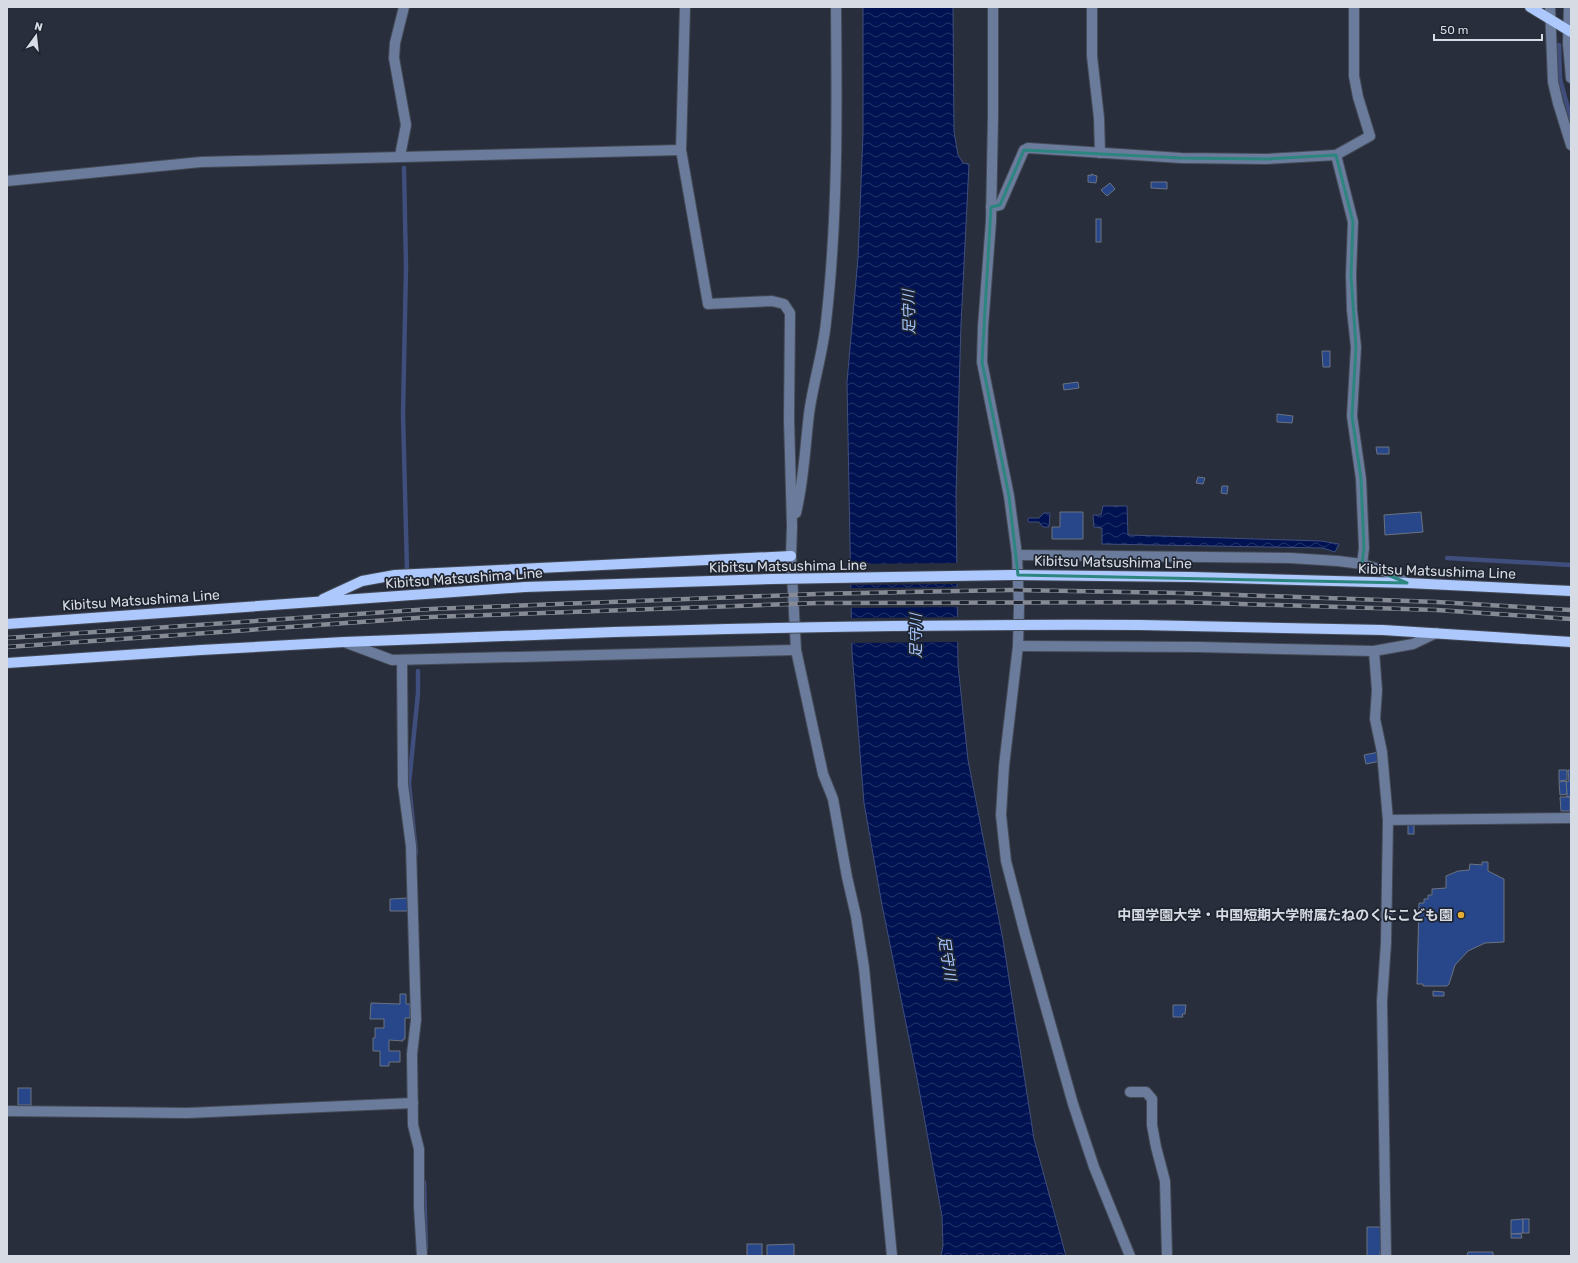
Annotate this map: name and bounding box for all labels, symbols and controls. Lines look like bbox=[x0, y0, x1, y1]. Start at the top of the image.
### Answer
north arrow bbox=[16, 16, 56, 56]
scale bar bbox=[1434, 16, 1542, 42]
text: N bbox=[33, 20, 44, 34]
text: 50 m bbox=[1440, 23, 1468, 37]
water label: 足守川 bbox=[900, 287, 918, 335]
street label: Kibitsu Matsushima Line bbox=[1034, 553, 1192, 572]
street label: Kibitsu Matsushima Line bbox=[709, 557, 867, 576]
street label: Kibitsu Matsushima Line bbox=[1358, 560, 1516, 583]
street label: Kibitsu Matsushima Line bbox=[385, 564, 544, 592]
street label: Kibitsu Matsushima Line bbox=[62, 586, 221, 614]
water label: 足守川 bbox=[907, 612, 925, 659]
place label: 中国学園大学・中国短期大学附属たねのくにこども園 bbox=[1117, 907, 1453, 924]
marker: 中国学園大学・中国短期大学附属たねのくにこども園 bbox=[1456, 910, 1466, 920]
water label: 足守川 bbox=[935, 934, 960, 984]

